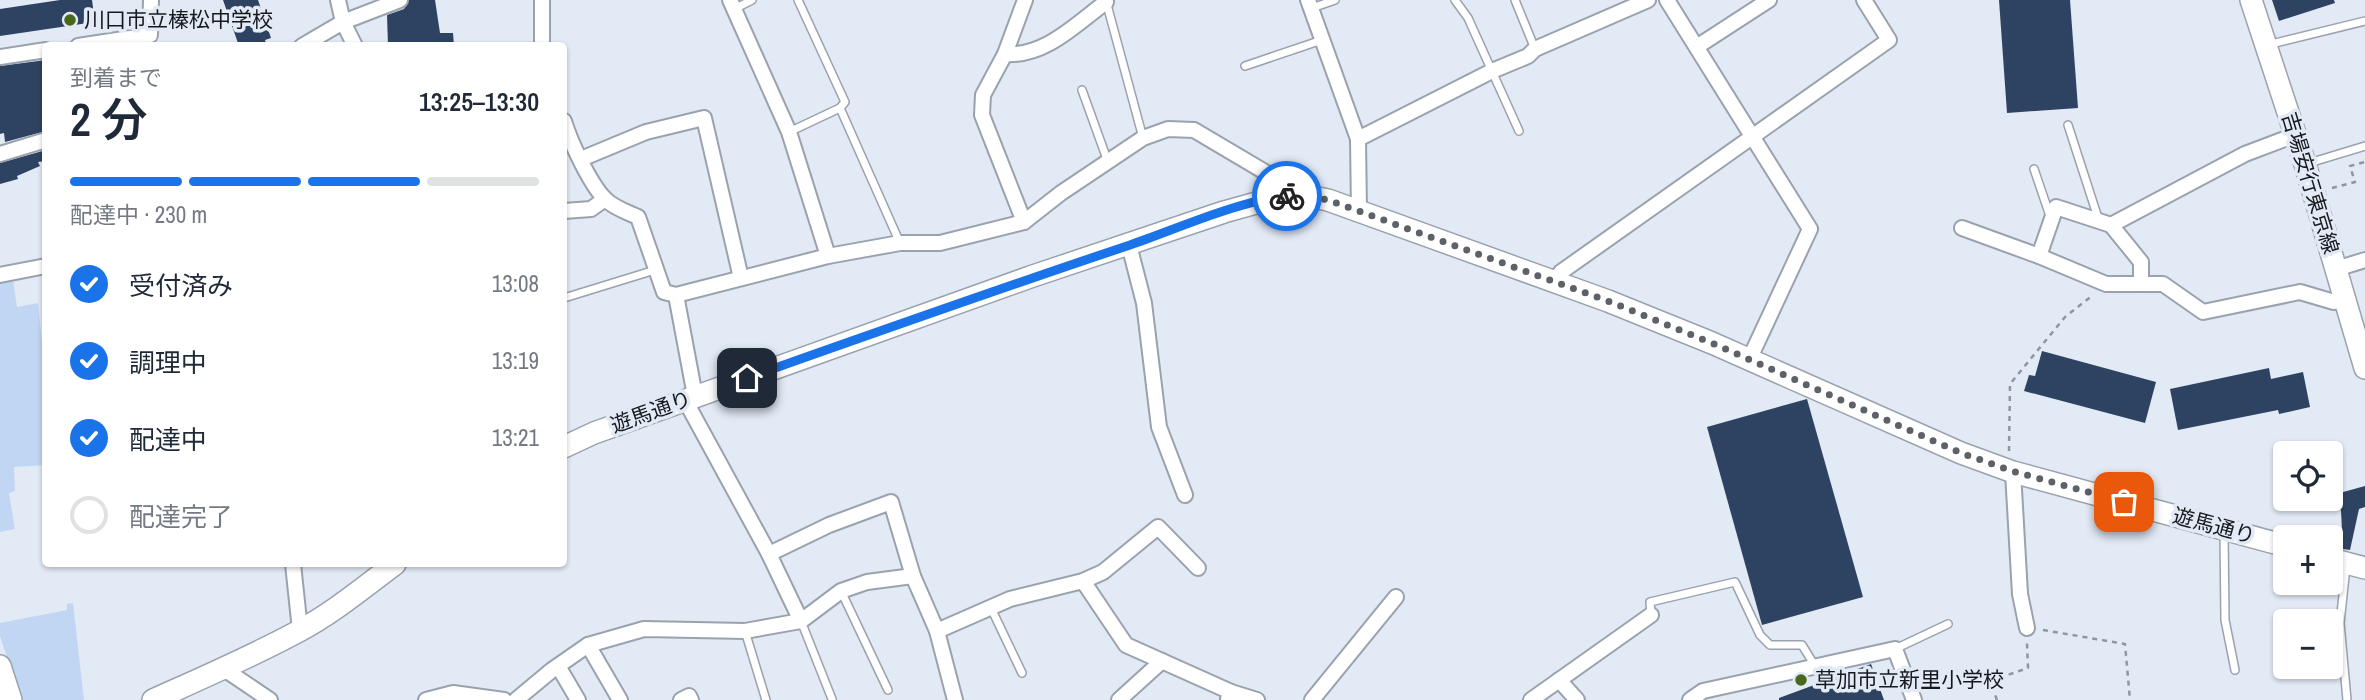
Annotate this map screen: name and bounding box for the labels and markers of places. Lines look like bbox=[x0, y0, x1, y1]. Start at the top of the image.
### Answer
place label: 川口市立榛松中学校 bbox=[84, 5, 273, 34]
marker: 川口市立榛松中学校 bbox=[62, 12, 78, 28]
pin bbox=[717, 348, 777, 408]
pin bbox=[2094, 472, 2154, 532]
place label: 草加市立新里小学校 bbox=[1815, 665, 2004, 694]
marker: 草加市立新里小学校 bbox=[1793, 672, 1809, 688]

